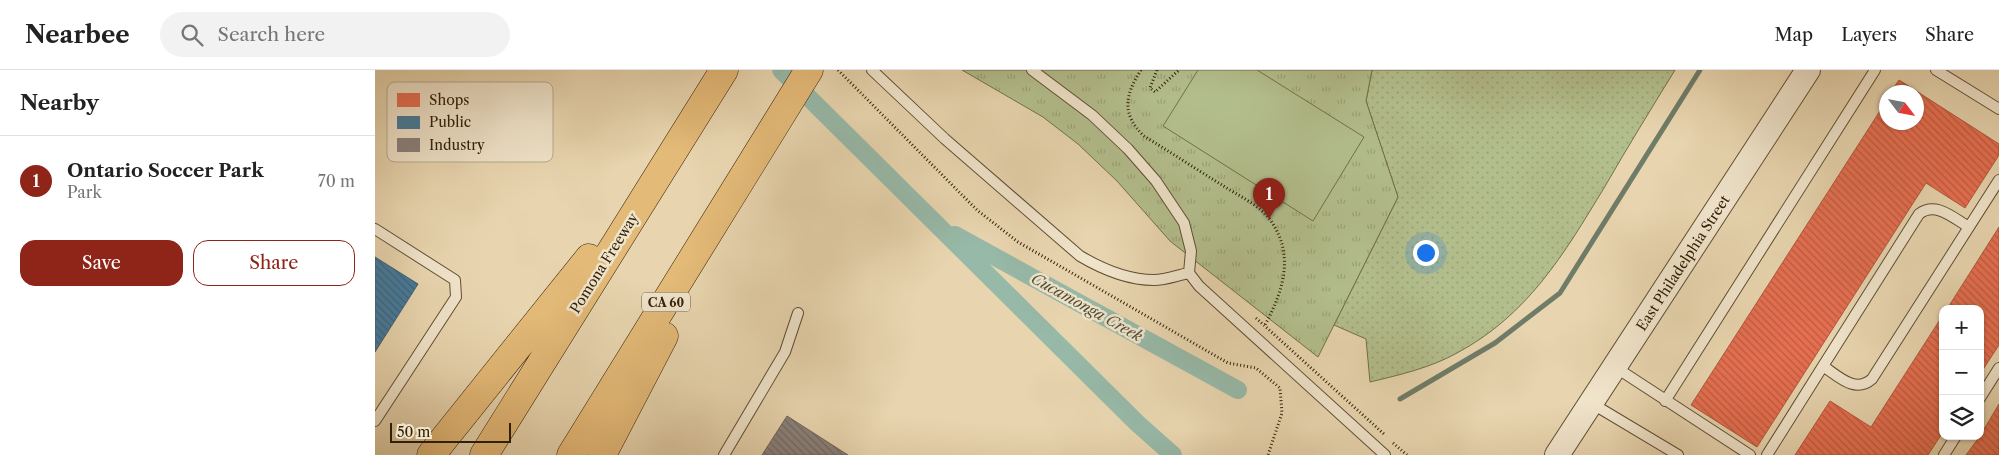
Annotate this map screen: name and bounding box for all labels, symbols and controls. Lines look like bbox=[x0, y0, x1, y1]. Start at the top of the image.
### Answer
search box bbox=[160, 12, 510, 57]
text: Nearbee bbox=[25, 20, 130, 49]
icon: search bbox=[178, 21, 206, 49]
text: Search here bbox=[218, 23, 325, 46]
text: Map bbox=[1775, 24, 1813, 46]
text: Layers bbox=[1841, 24, 1897, 46]
text: Share bbox=[1925, 24, 1974, 46]
legend bbox=[387, 82, 553, 162]
north arrow bbox=[1879, 85, 1924, 130]
text: Nearby bbox=[20, 90, 99, 115]
text: Shops bbox=[429, 91, 469, 109]
text: Public bbox=[429, 113, 471, 131]
text: Industry bbox=[429, 136, 485, 154]
text: Ontario Soccer Park bbox=[67, 159, 264, 182]
text: 1 bbox=[32, 171, 40, 191]
text: 70 m bbox=[318, 171, 355, 191]
pin: 1 bbox=[1253, 178, 1285, 219]
text: Park bbox=[67, 182, 102, 202]
street label: East Philadelphia Street bbox=[1632, 192, 1734, 334]
street label: Pomona Freeway bbox=[566, 209, 642, 317]
button: Save bbox=[20, 240, 183, 286]
button: Share bbox=[193, 240, 355, 286]
your location bbox=[1413, 240, 1439, 266]
water label: Cucamonga Creek bbox=[1028, 269, 1146, 346]
road number: CA 60 bbox=[642, 292, 690, 312]
map controls bbox=[1939, 305, 1984, 440]
button: + bbox=[1939, 305, 1984, 350]
button: − bbox=[1939, 350, 1984, 395]
button: layers bbox=[1939, 395, 1984, 440]
scale bar bbox=[390, 420, 511, 443]
text: 50 m bbox=[397, 423, 430, 441]

